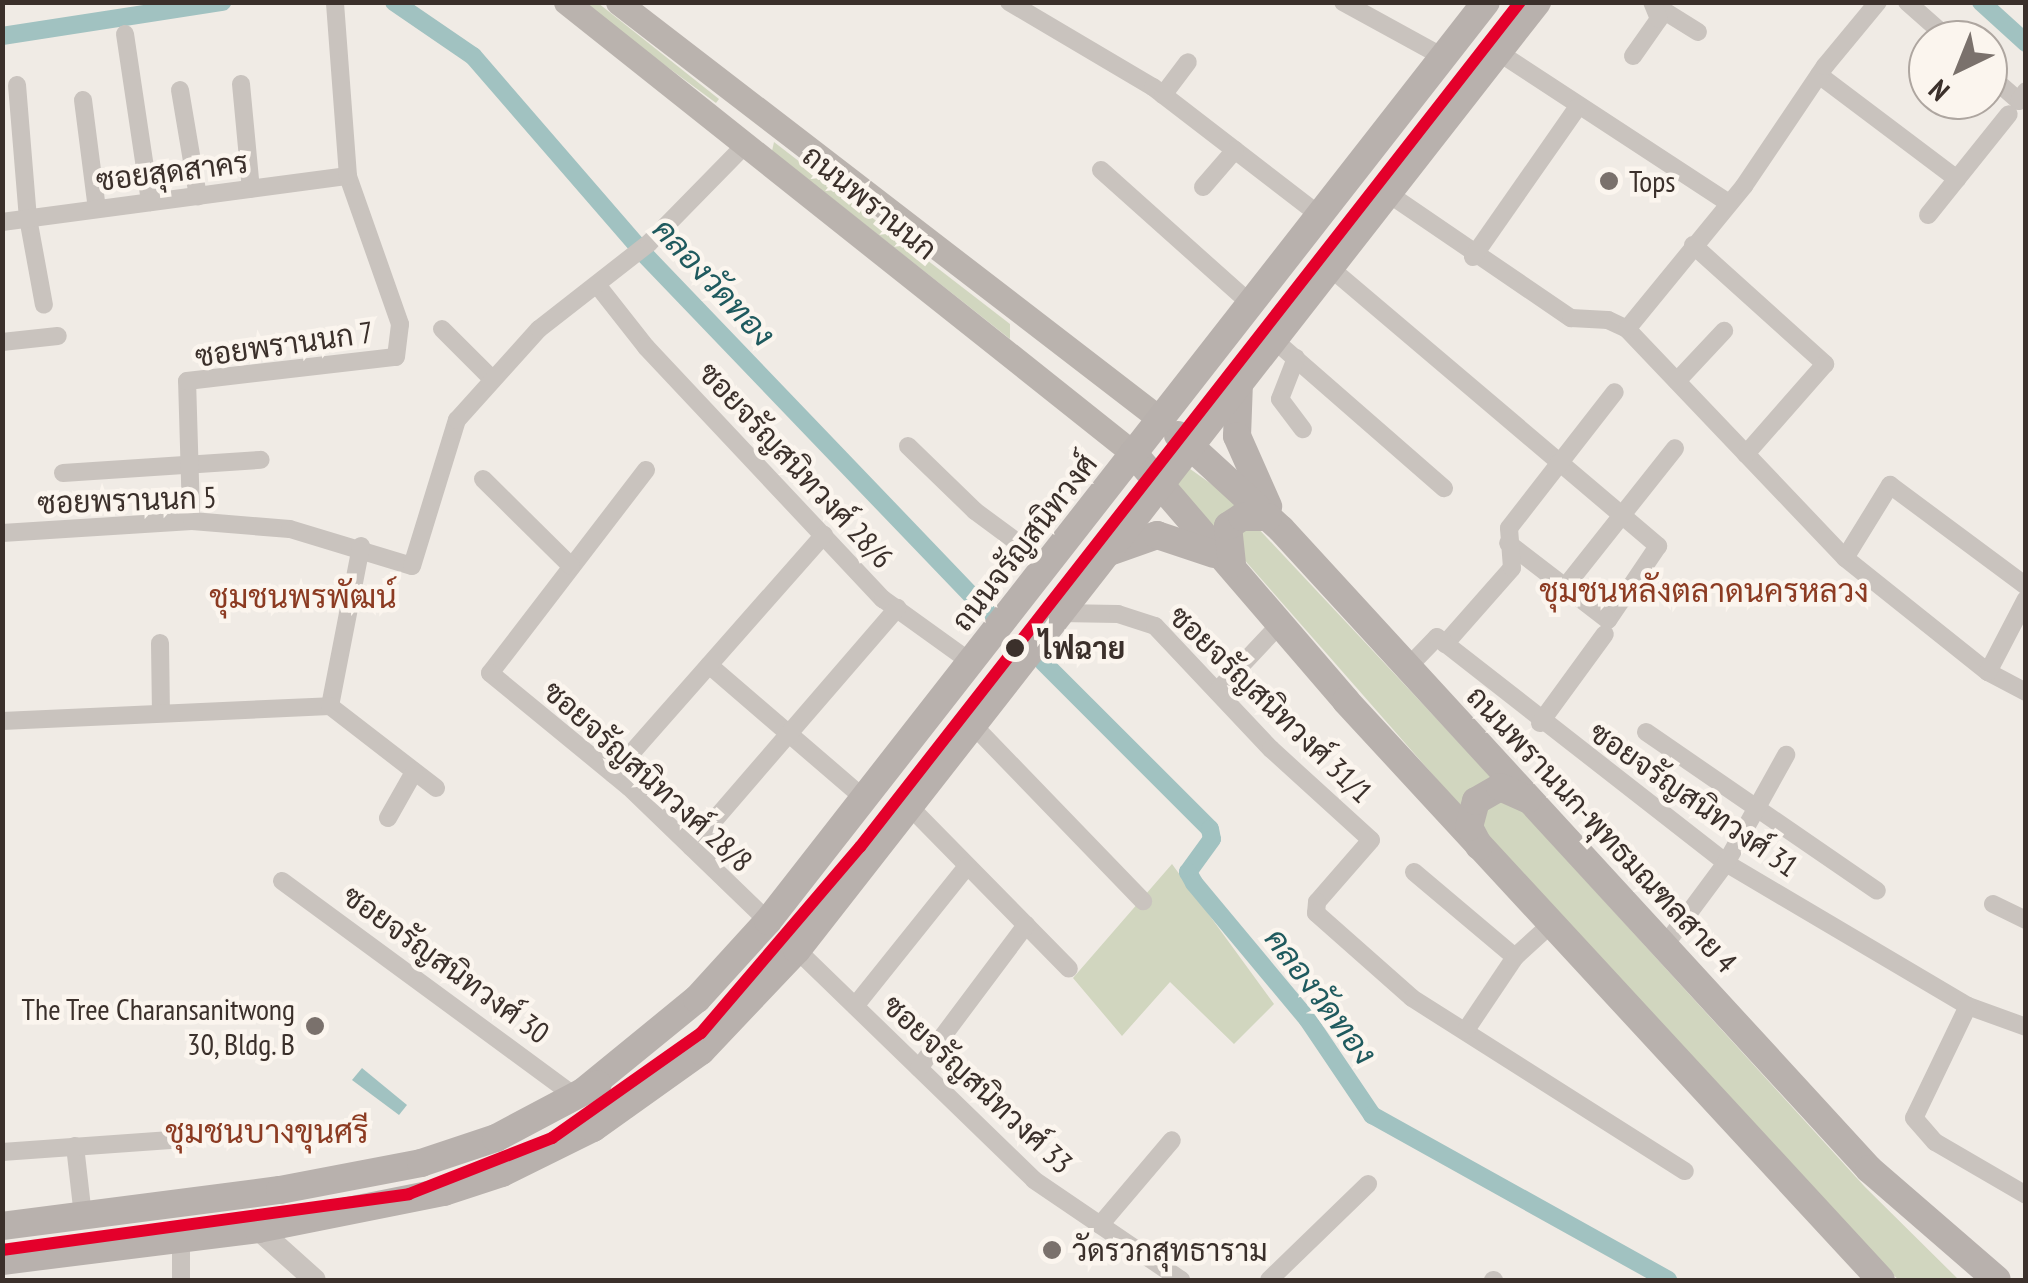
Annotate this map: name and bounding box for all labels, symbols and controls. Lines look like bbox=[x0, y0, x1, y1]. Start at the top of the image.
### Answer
north arrow bbox=[1908, 20, 2008, 120]
text: N bbox=[1920, 72, 1957, 110]
street label: ถนนพรานนก bbox=[796, 137, 944, 267]
street label: ซอยสุดสาคร bbox=[94, 144, 250, 198]
place label: Tops bbox=[1629, 163, 1675, 199]
marker: Tops bbox=[1598, 170, 1620, 192]
water label: คลองวัดทอง bbox=[645, 210, 783, 354]
street label: ซอยพรานนก 7 bbox=[193, 314, 375, 374]
street label: ซอยจรัญสนิทวงศ์ 28/6 bbox=[691, 355, 901, 575]
street label: ถนนจรัญสนิทวงศ์ bbox=[944, 446, 1104, 638]
street label: ซอยพรานนก 5 bbox=[37, 479, 217, 521]
district label: ชุมชนหลังตลาดนครหลวง bbox=[1539, 571, 1869, 609]
district label: ชุมชนพรพัฒน์ bbox=[209, 577, 397, 615]
street label: ซอยจรัญสนิทวงศ์ 31/1 bbox=[1162, 598, 1380, 810]
place label: ไฟฉาย bbox=[1039, 630, 1125, 666]
marker: ไฟฉาย bbox=[1000, 633, 1030, 663]
street label: ซอยจรัญสนิทวงศ์ 28/8 bbox=[536, 673, 760, 879]
street label: ถนนพรานนก-พุทธมณฑลสาย 4 bbox=[1460, 678, 1744, 980]
street label: ซอยจรัญสนิทวงศ์ 31 bbox=[1583, 714, 1805, 884]
street label: ซอยจรัญสนิทวงศ์ 30 bbox=[336, 877, 556, 1051]
water label: คลองวัดทอง bbox=[1257, 920, 1385, 1072]
street label: ซอยจรัญสนิทวงศ์ 33 bbox=[876, 987, 1080, 1181]
place label: The Tree Charansanitwong 30, Bldg. B bbox=[21, 991, 295, 1062]
marker: The Tree Charansanitwong 30, Bldg. B bbox=[304, 1015, 326, 1037]
district label: ชุมชนบางขุนศรี bbox=[165, 1112, 369, 1150]
place label: วัดรวกสุทธาราม bbox=[1072, 1232, 1268, 1268]
marker: วัดรวกสุทธาราม bbox=[1041, 1239, 1063, 1261]

